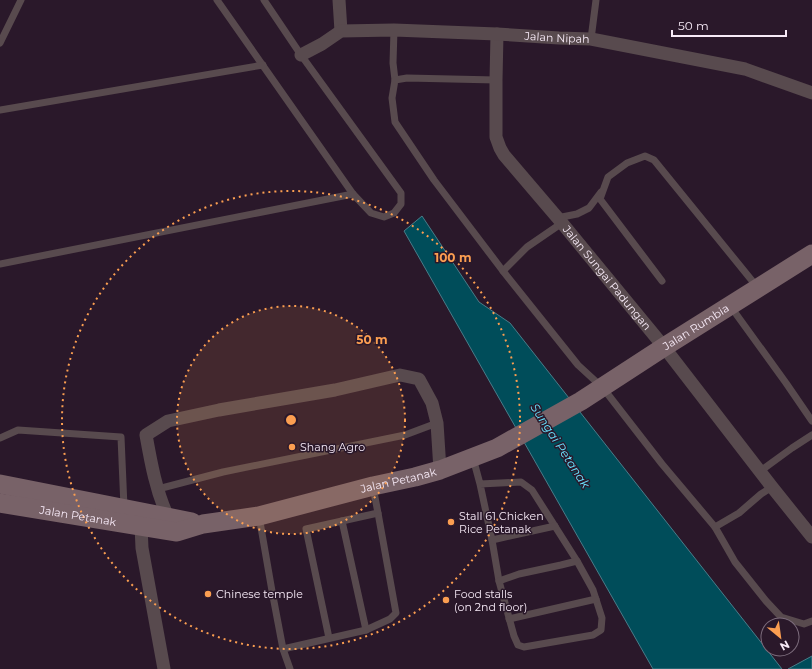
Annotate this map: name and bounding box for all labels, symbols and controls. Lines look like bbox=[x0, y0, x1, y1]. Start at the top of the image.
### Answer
scale bar bbox=[672, 12, 786, 38]
text: 50 m bbox=[678, 18, 709, 33]
street label: Jalan Nipah bbox=[523, 29, 590, 46]
street label: Jalan Sungai Padungan bbox=[559, 222, 654, 333]
text: 100 m bbox=[435, 250, 471, 265]
street label: Jalan Rumbia bbox=[659, 301, 732, 354]
text: 50 m bbox=[356, 332, 388, 347]
water label: Sungai Petanak bbox=[527, 400, 594, 492]
centre of rings bbox=[284, 413, 298, 427]
place label: Shang Agro bbox=[300, 440, 365, 454]
marker: Shang Agro bbox=[287, 442, 297, 452]
street label: Jalan Petanak bbox=[358, 464, 438, 496]
street label: Jalan Petanak bbox=[38, 502, 118, 529]
place label: Stall 61 Chicken Rice Petanak bbox=[459, 509, 544, 536]
marker: Stall 61 Chicken Rice Petanak bbox=[446, 517, 456, 527]
place label: Chinese temple bbox=[216, 587, 303, 601]
place label: Food stalls (on 2nd floor) bbox=[454, 587, 527, 614]
marker: Chinese temple bbox=[203, 589, 213, 599]
marker: Food stalls (on 2nd floor) bbox=[441, 595, 451, 605]
north arrow bbox=[760, 617, 800, 657]
text: N bbox=[778, 637, 792, 654]

